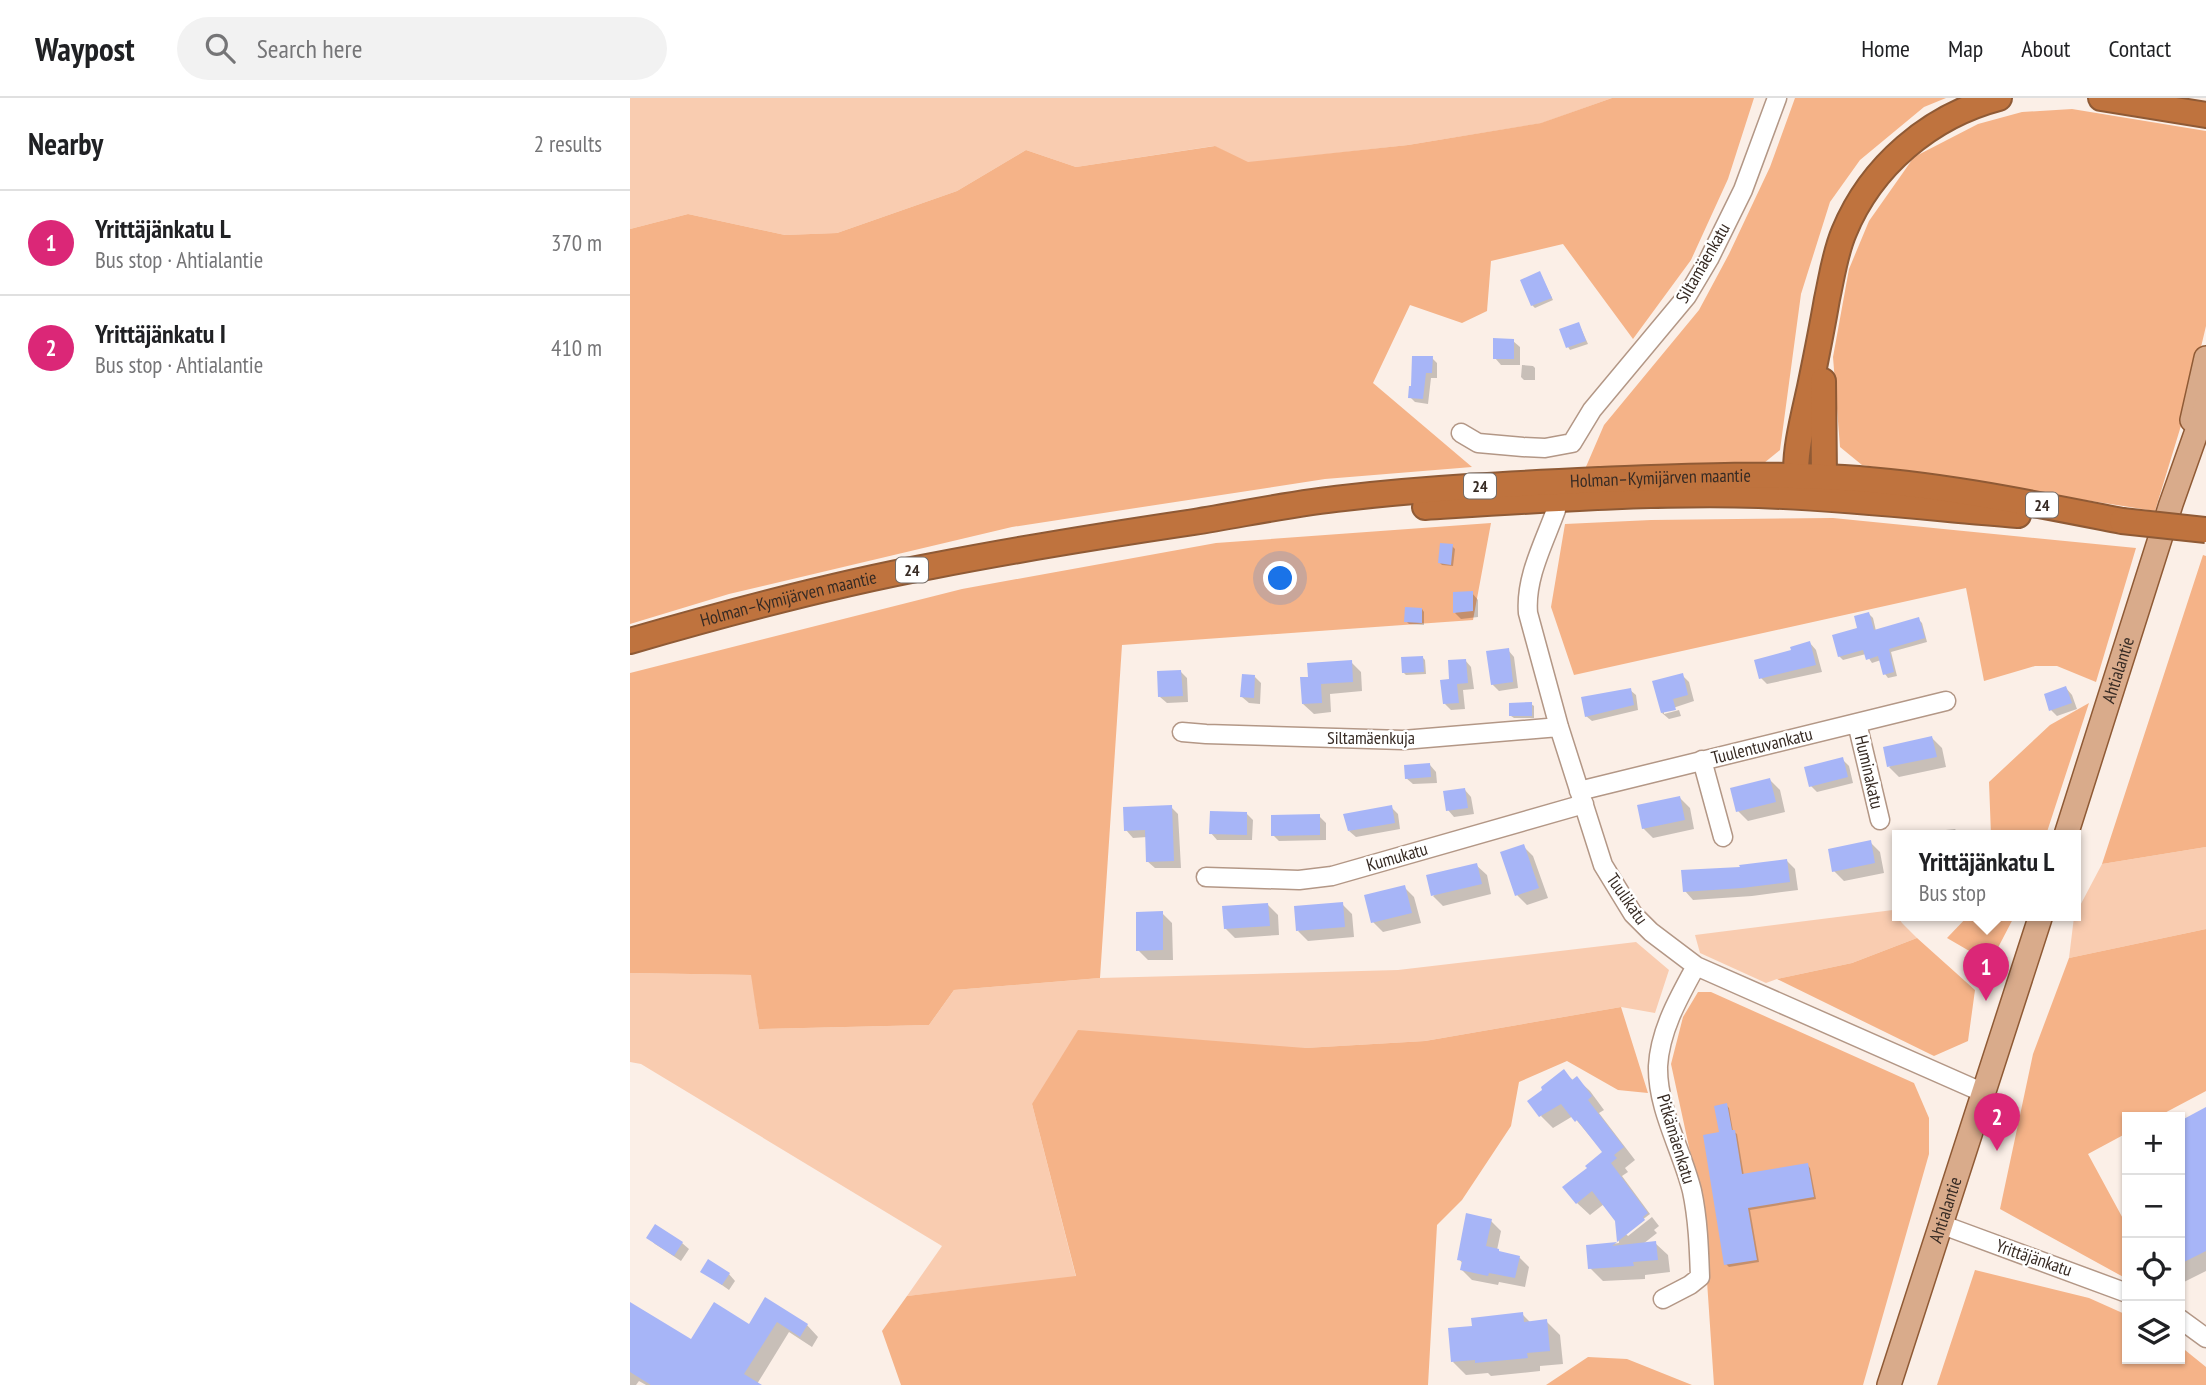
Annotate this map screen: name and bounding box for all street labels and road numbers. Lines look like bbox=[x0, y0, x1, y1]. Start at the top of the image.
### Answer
street label: Siltamäenkatu bbox=[1670, 218, 1735, 307]
street label: Holman–Kymijärven maantie bbox=[1569, 464, 1751, 492]
road number: 24 bbox=[1464, 474, 1496, 498]
road number: 24 bbox=[2026, 492, 2058, 518]
road number: 24 bbox=[896, 558, 928, 583]
street label: Holman–Kymijärven maantie bbox=[697, 565, 879, 632]
street label: Ahtialantie bbox=[2097, 634, 2139, 706]
street label: Tuulentuvankatu bbox=[1709, 722, 1815, 769]
street label: Siltamäenkuja bbox=[1327, 726, 1415, 749]
street label: Huminakatu bbox=[1850, 733, 1889, 811]
street label: Kumukatu bbox=[1364, 837, 1430, 876]
street label: Tuulikatu bbox=[1602, 869, 1653, 929]
street label: Pitkämäenkatu bbox=[1652, 1091, 1701, 1186]
street label: Ahtialantie bbox=[1924, 1174, 1967, 1246]
street label: Yrittäjänkatu bbox=[1993, 1234, 2075, 1281]

